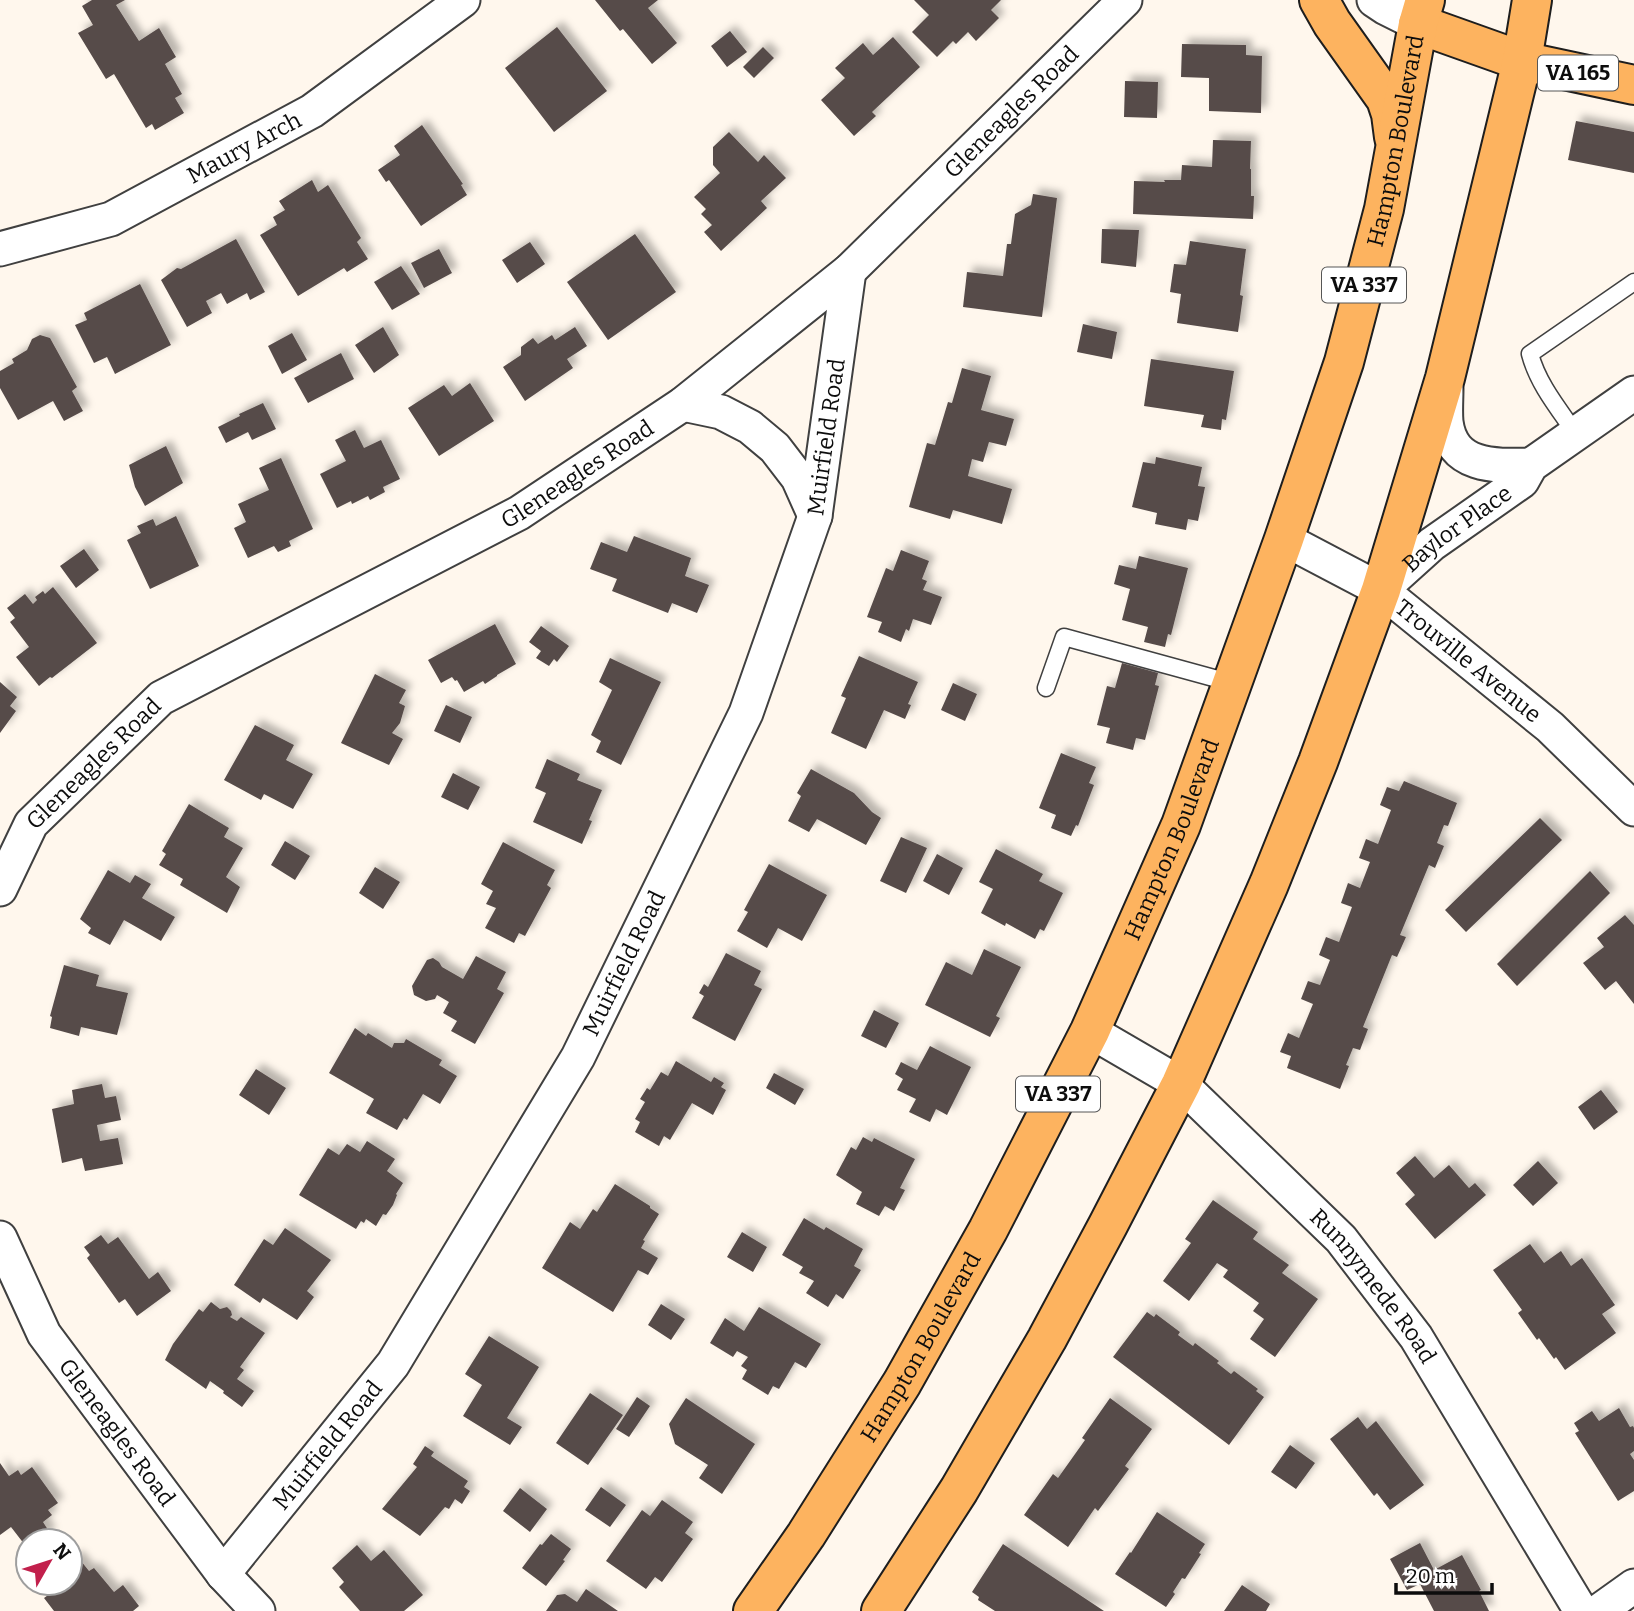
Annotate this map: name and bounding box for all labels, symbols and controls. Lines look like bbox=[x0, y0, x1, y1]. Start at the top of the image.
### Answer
street label: Hampton Boulevard bbox=[1361, 32, 1430, 250]
street label: Gleneagles Road bbox=[938, 39, 1084, 184]
road number: VA 165 bbox=[1538, 56, 1618, 90]
street label: Maury Arch bbox=[182, 105, 306, 190]
road number: VA 337 bbox=[1322, 268, 1406, 302]
street label: Muirfield Road bbox=[801, 356, 851, 517]
street label: Gleneagles Road bbox=[496, 413, 659, 534]
street label: Baylor Place bbox=[1396, 479, 1517, 578]
street label: Trouville Avenue bbox=[1390, 593, 1547, 728]
street label: Gleneagles Road bbox=[20, 692, 167, 835]
street label: Hampton Boulevard bbox=[1118, 735, 1225, 944]
street label: Muirfield Road bbox=[577, 886, 671, 1040]
road number: VA 337 bbox=[1016, 1076, 1100, 1112]
street label: Runnymede Road bbox=[1304, 1203, 1443, 1369]
street label: Hampton Boulevard bbox=[854, 1247, 987, 1447]
street label: Gleneagles Road bbox=[53, 1353, 182, 1512]
street label: Muirfield Road bbox=[267, 1374, 388, 1515]
north arrow bbox=[14, 1527, 84, 1597]
text: N bbox=[48, 1539, 76, 1565]
scale bar bbox=[1396, 1552, 1492, 1596]
text: 20 m bbox=[1406, 1563, 1455, 1589]

